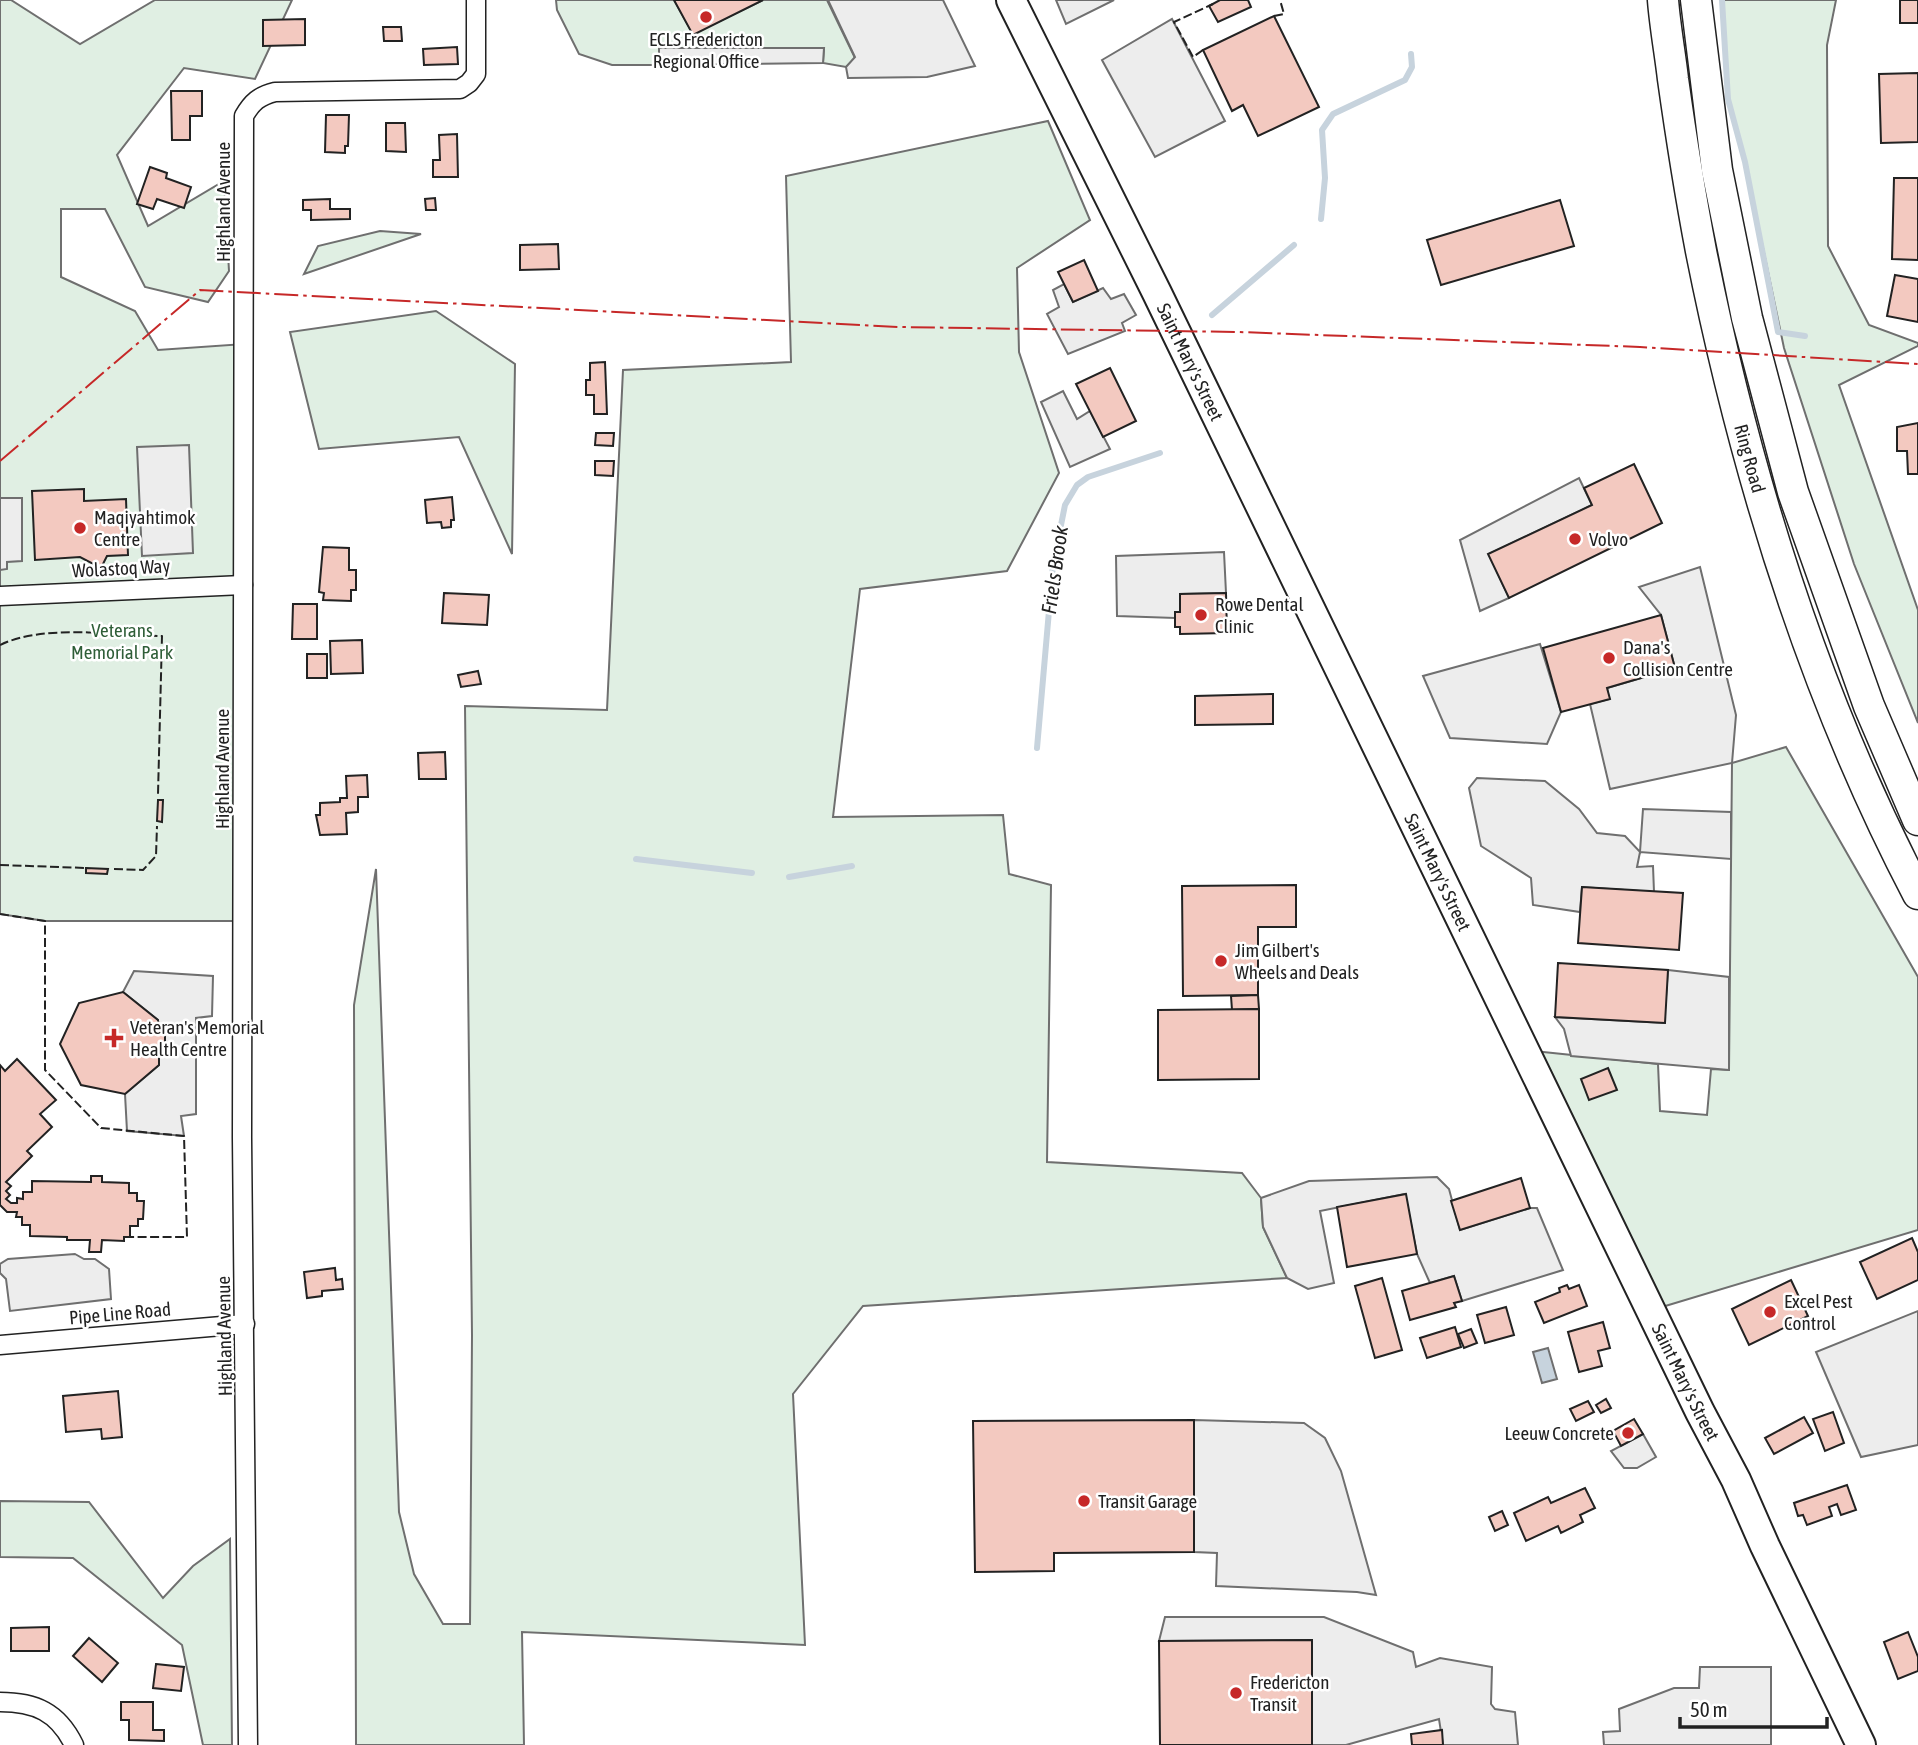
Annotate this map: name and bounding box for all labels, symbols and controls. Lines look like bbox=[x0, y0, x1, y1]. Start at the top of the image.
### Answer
marker: ECLS Fredericton Regional Office bbox=[698, 9, 714, 25]
place label: ECLS Fredericton Regional Office bbox=[649, 28, 763, 72]
street label: Highland Avenue bbox=[212, 142, 234, 262]
street label: Saint Mary's Street bbox=[1153, 300, 1228, 424]
street label: Ring Road bbox=[1730, 422, 1770, 495]
place label: Maqiyahtimok Centre bbox=[94, 506, 196, 550]
marker: Maqiyahtimok Centre bbox=[72, 520, 88, 536]
water label: Friels Brook bbox=[1036, 523, 1072, 616]
place label: Volvo bbox=[1589, 528, 1628, 550]
marker: Volvo bbox=[1567, 531, 1583, 547]
street label: Wolastoq Way bbox=[71, 554, 171, 582]
place label: Rowe Dental Clinic bbox=[1215, 593, 1303, 637]
marker: Rowe Dental Clinic bbox=[1193, 607, 1209, 623]
park label: Veterans Memorial Park bbox=[71, 619, 174, 663]
place label: Dana's Collision Centre bbox=[1623, 636, 1733, 680]
marker: Dana's Collision Centre bbox=[1601, 650, 1617, 666]
street label: Highland Avenue bbox=[211, 709, 233, 829]
street label: Saint Mary's Street bbox=[1400, 810, 1476, 934]
place label: Jim Gilbert's Wheels and Deals bbox=[1235, 939, 1359, 983]
marker: Jim Gilbert's Wheels and Deals bbox=[1213, 953, 1229, 969]
place label: Veteran's Memorial Health Centre bbox=[130, 1016, 264, 1060]
marker: Veteran's Memorial Health Centre bbox=[104, 1028, 124, 1048]
street label: Highland Avenue bbox=[212, 1276, 236, 1396]
place label: Excel Pest Control bbox=[1784, 1290, 1853, 1334]
street label: Pipe Line Road bbox=[68, 1298, 172, 1328]
marker: Excel Pest Control bbox=[1762, 1304, 1778, 1320]
street label: Saint Mary's Street bbox=[1648, 1320, 1724, 1444]
place label: Leeuw Concrete bbox=[1505, 1422, 1614, 1444]
marker: Leeuw Concrete bbox=[1620, 1425, 1636, 1441]
place label: Transit Garage bbox=[1098, 1490, 1197, 1512]
marker: Transit Garage bbox=[1076, 1493, 1092, 1509]
place label: Fredericton Transit bbox=[1250, 1671, 1329, 1715]
marker: Fredericton Transit bbox=[1228, 1685, 1244, 1701]
scale bar bbox=[1680, 1686, 1827, 1730]
text: 50 m bbox=[1690, 1697, 1728, 1721]

